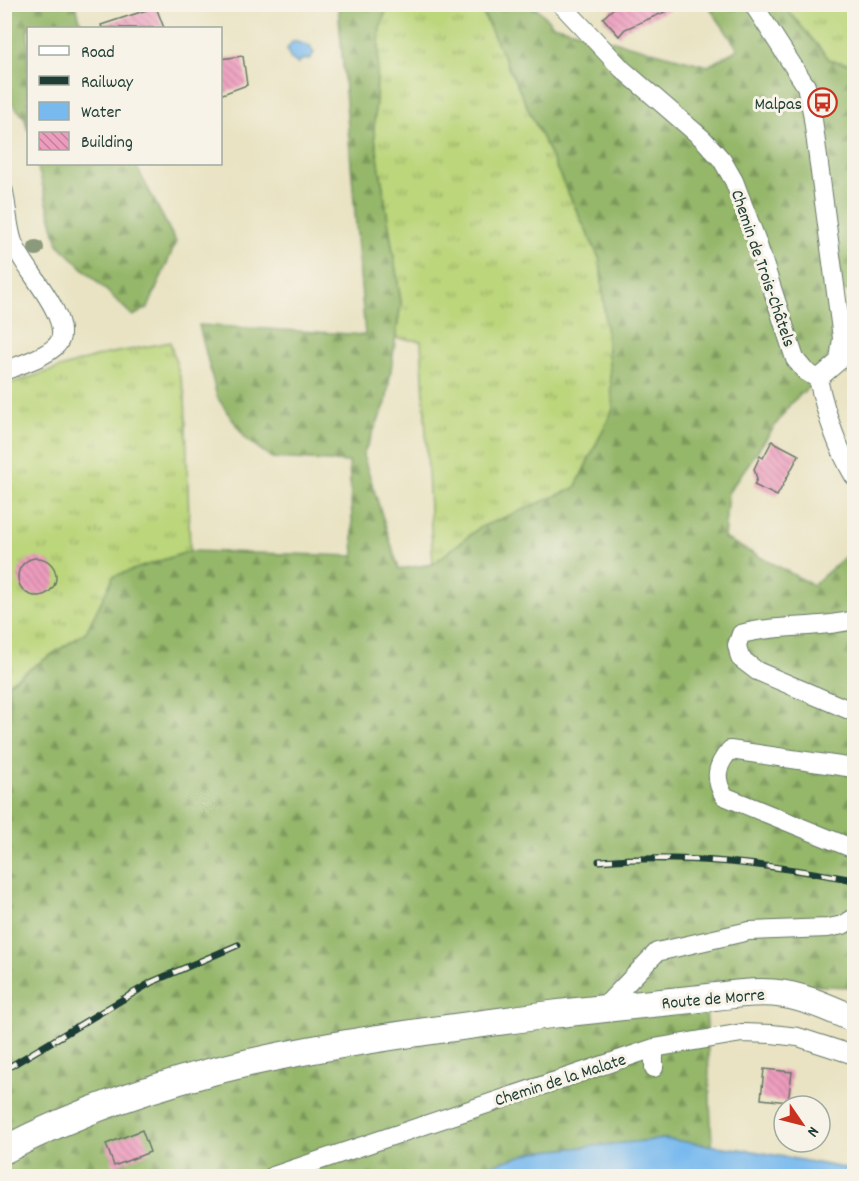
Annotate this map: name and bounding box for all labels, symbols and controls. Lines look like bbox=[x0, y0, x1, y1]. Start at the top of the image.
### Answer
legend bbox=[27, 27, 222, 165]
text: Road bbox=[81, 41, 115, 66]
text: Railway bbox=[81, 71, 134, 96]
bus stop icon: Malpas bbox=[807, 87, 839, 119]
place label: Malpas bbox=[754, 93, 802, 118]
text: Water bbox=[81, 101, 121, 126]
text: Building bbox=[81, 131, 133, 156]
street label: Chemin de Trois-Châtels bbox=[723, 187, 800, 351]
street label: Route de Morre bbox=[661, 984, 766, 1017]
street label: Chemin de la Malate bbox=[492, 1048, 630, 1114]
north arrow bbox=[772, 1094, 832, 1154]
text: N bbox=[800, 1121, 824, 1141]

